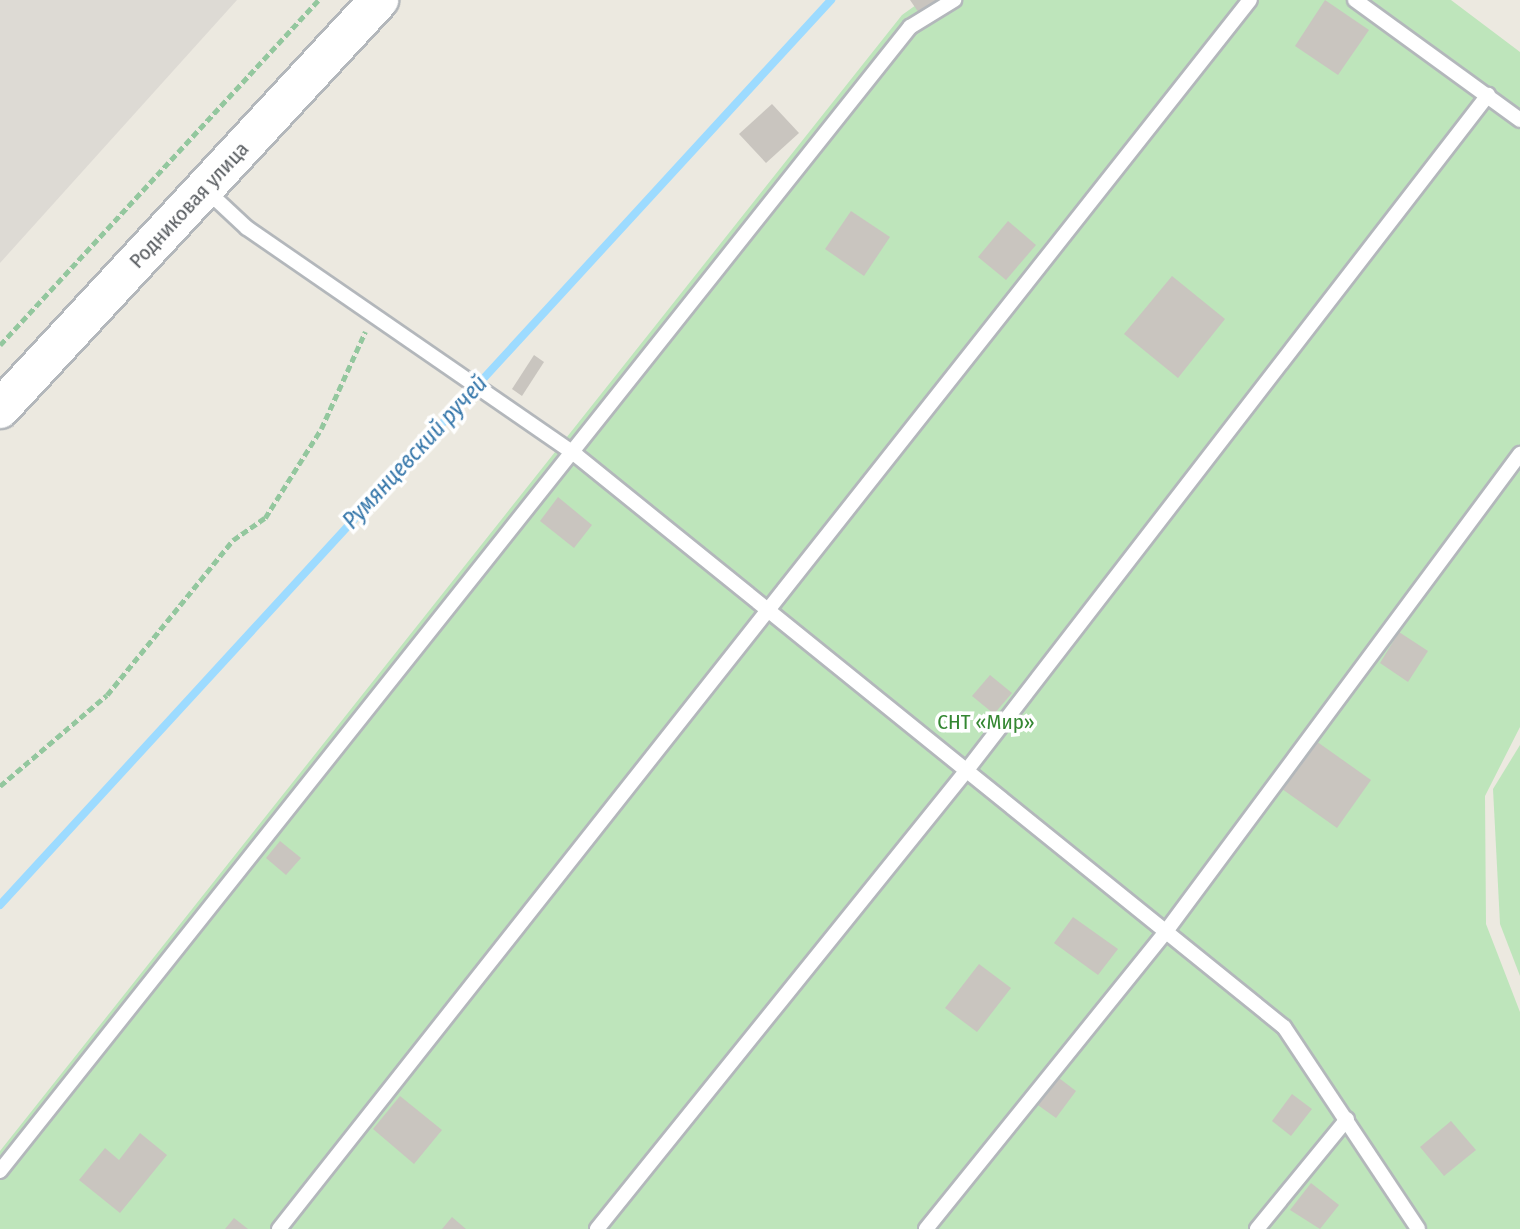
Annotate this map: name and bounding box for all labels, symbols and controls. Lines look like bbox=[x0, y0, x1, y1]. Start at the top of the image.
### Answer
street label: Родниковая улица bbox=[124, 137, 254, 273]
water label: Румянцевский ручей bbox=[337, 370, 493, 534]
park label: СНТ «Мир» bbox=[937, 709, 1035, 735]

